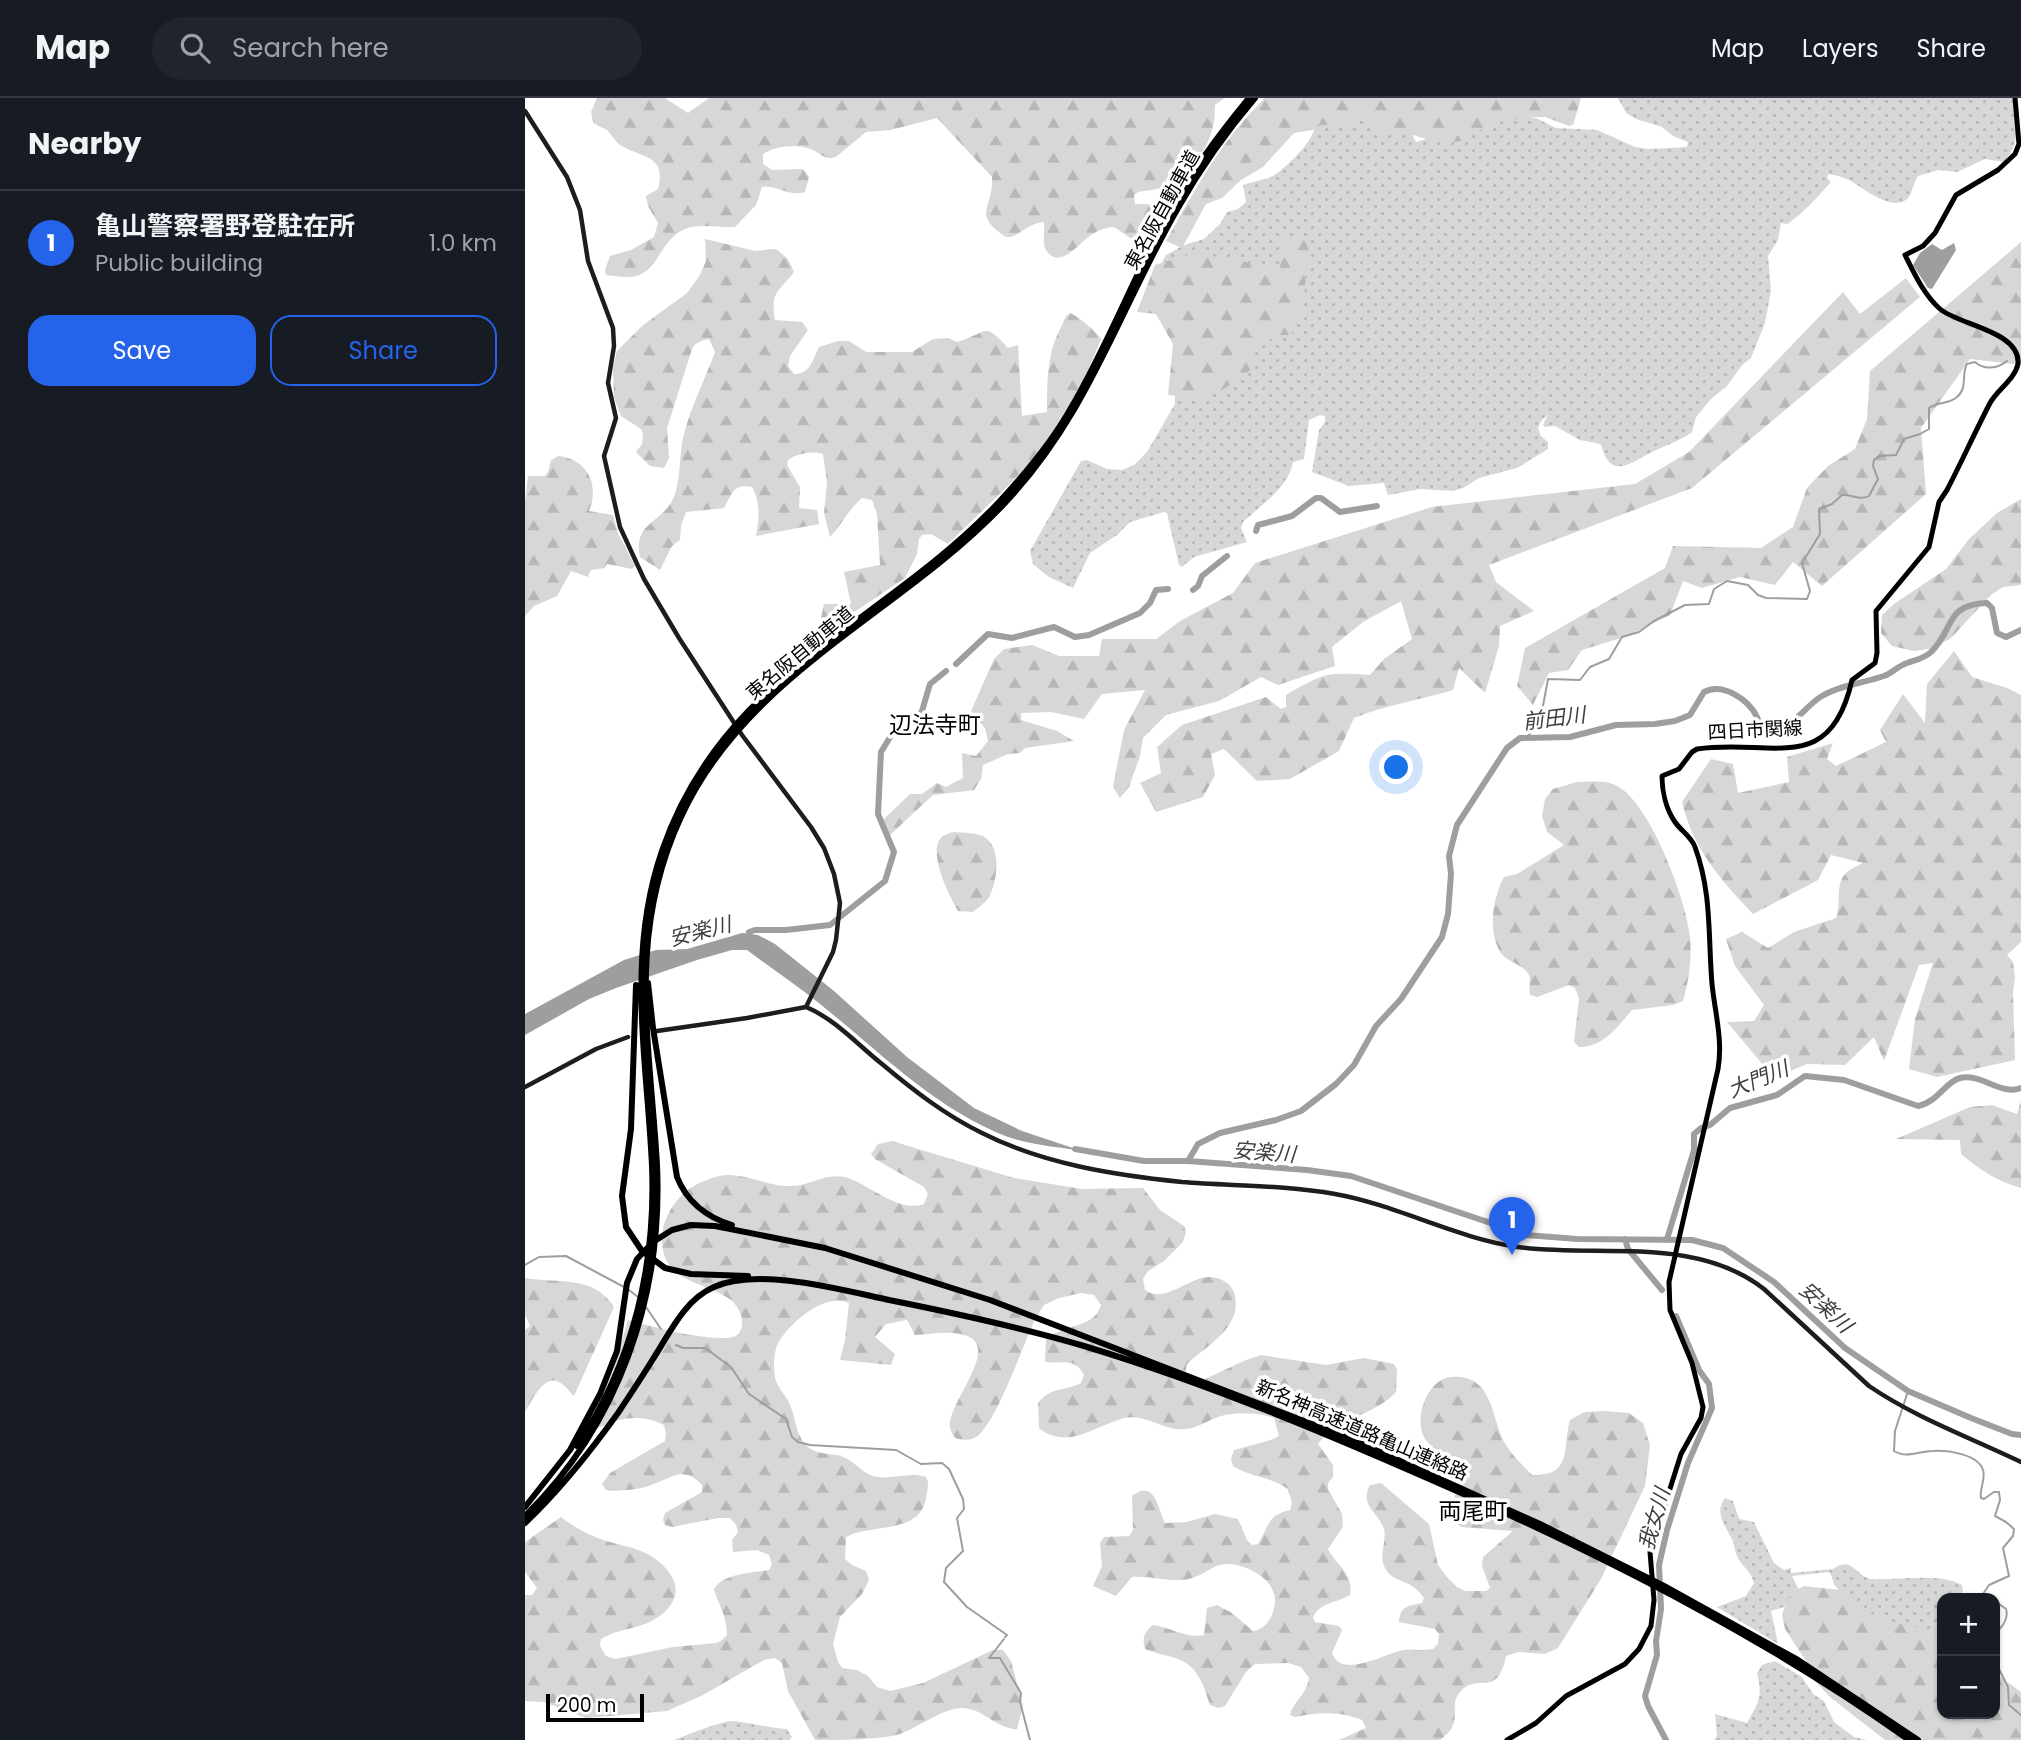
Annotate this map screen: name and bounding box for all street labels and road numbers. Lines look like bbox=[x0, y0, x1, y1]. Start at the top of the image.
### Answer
street label: 東名阪自動車道 bbox=[1118, 145, 1206, 275]
street label: 東名阪自動車道 bbox=[740, 600, 860, 706]
street label: 四日市関線 bbox=[1707, 714, 1803, 746]
street label: 新名神高速道路亀山連絡路 bbox=[1252, 1373, 1472, 1487]

